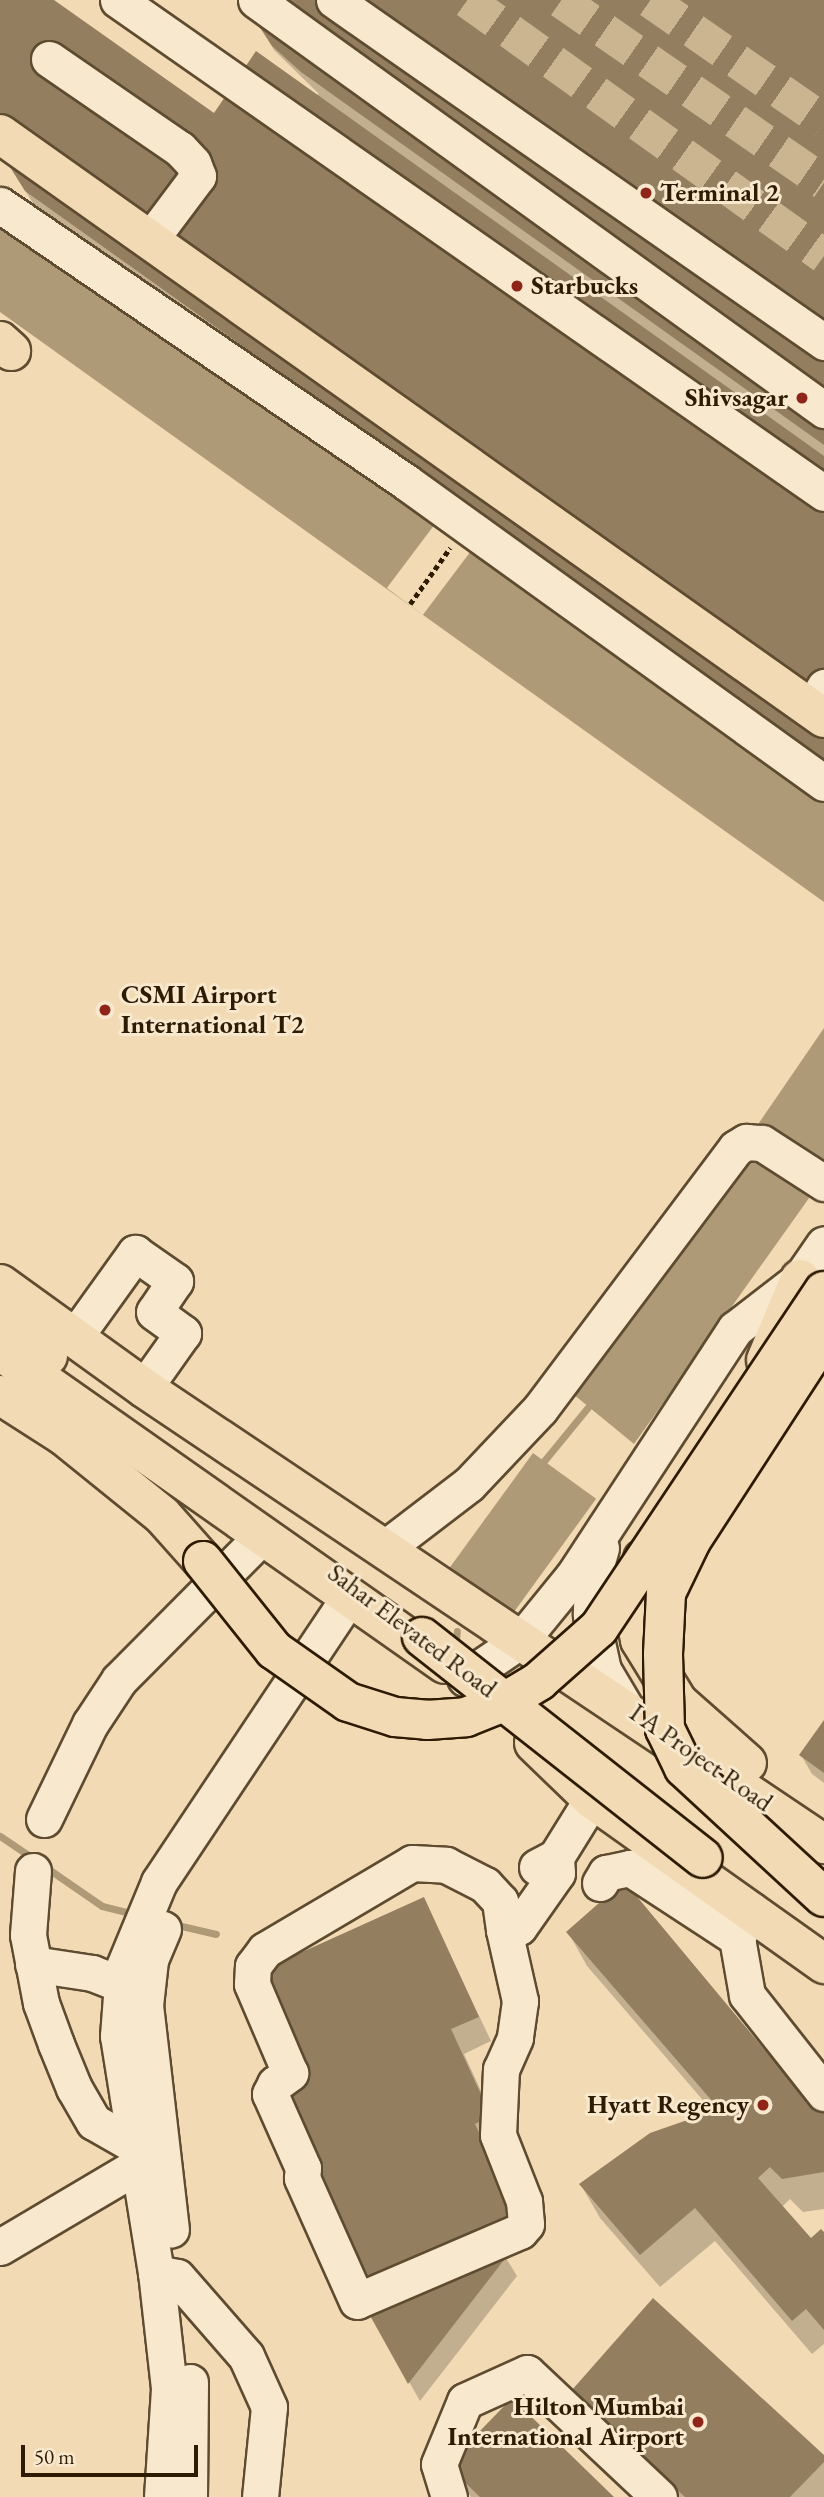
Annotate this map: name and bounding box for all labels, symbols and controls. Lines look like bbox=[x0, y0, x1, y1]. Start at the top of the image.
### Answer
place label: Terminal 2 bbox=[660, 177, 779, 209]
marker: Terminal 2 bbox=[638, 185, 654, 201]
place label: Starbucks bbox=[531, 270, 638, 302]
marker: Starbucks bbox=[509, 278, 525, 294]
place label: Shivsagar bbox=[685, 382, 788, 414]
marker: Shivsagar bbox=[794, 390, 810, 406]
place label: CSMI Airport International T2 bbox=[121, 979, 304, 1040]
marker: CSMI Airport International T2 bbox=[95, 1000, 115, 1020]
street label: Sahar Elevated Road bbox=[321, 1557, 503, 1705]
street label: I A Project Road bbox=[624, 1697, 778, 1819]
place label: Hyatt Regency bbox=[587, 2089, 749, 2121]
marker: Hyatt Regency bbox=[755, 2097, 771, 2113]
place label: Hilton Mumbai International Airport bbox=[448, 2391, 684, 2452]
marker: Hilton Mumbai International Airport bbox=[690, 2414, 706, 2430]
scale bar bbox=[24, 2430, 201, 2474]
text: 50 m bbox=[34, 2443, 75, 2470]

